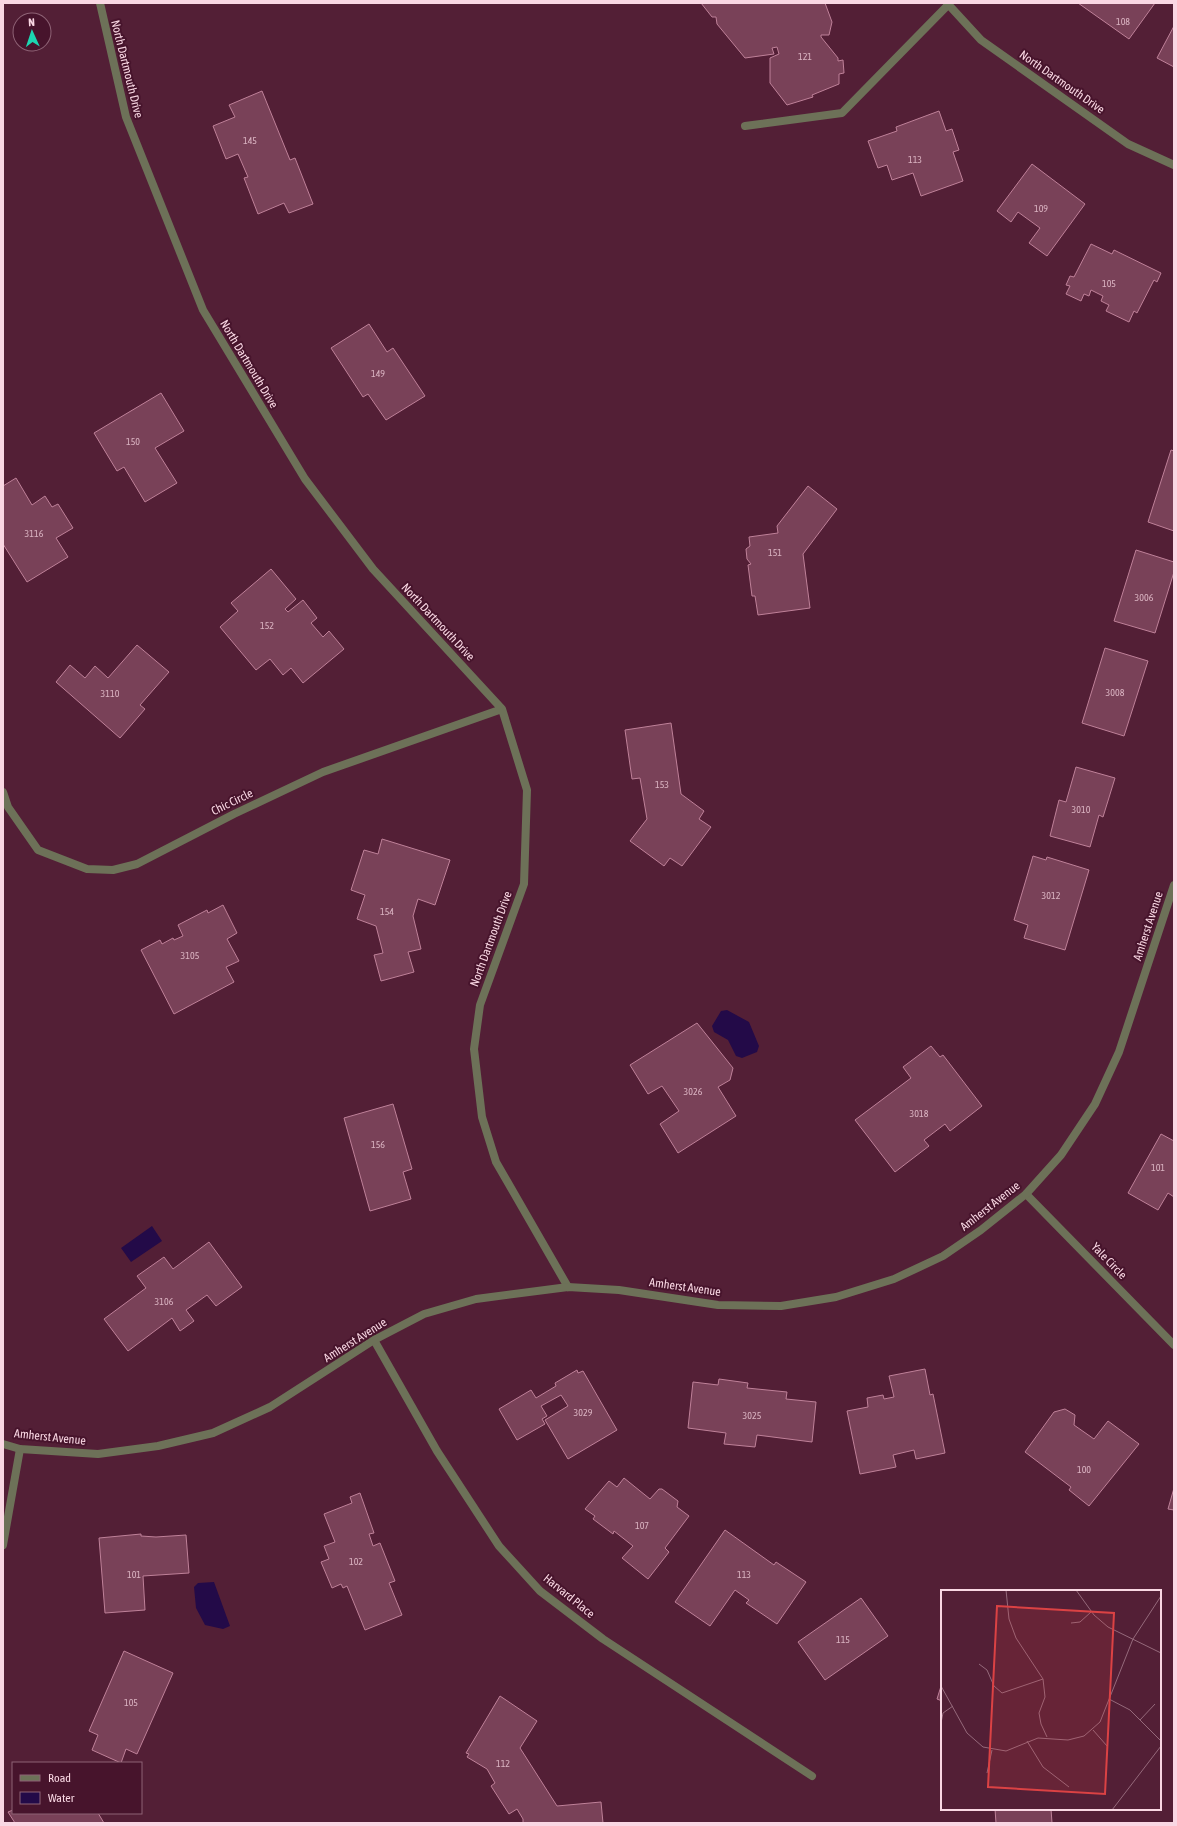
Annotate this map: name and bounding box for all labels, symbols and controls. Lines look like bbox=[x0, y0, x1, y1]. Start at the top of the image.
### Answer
north arrow bbox=[12, 12, 52, 52]
text: N bbox=[28, 16, 35, 28]
house number: 108 bbox=[1116, 16, 1130, 27]
street label: North Dartmouth Drive bbox=[108, 19, 146, 119]
street label: North Dartmouth Drive bbox=[1017, 47, 1107, 117]
house number: 121 bbox=[798, 51, 812, 62]
house number: 145 bbox=[243, 135, 257, 146]
house number: 113 bbox=[908, 154, 922, 165]
house number: 109 bbox=[1034, 203, 1048, 214]
house number: 105 bbox=[1102, 278, 1116, 289]
street label: North Dartmouth Drive bbox=[217, 317, 281, 411]
house number: 149 bbox=[371, 368, 385, 379]
house number: 150 bbox=[126, 436, 140, 447]
house number: 3116 bbox=[25, 528, 44, 539]
house number: 151 bbox=[768, 547, 782, 558]
street label: North Dartmouth Drive bbox=[399, 580, 477, 664]
house number: 3006 bbox=[1135, 592, 1154, 603]
house number: 152 bbox=[260, 620, 274, 631]
house number: 3008 bbox=[1106, 687, 1125, 698]
house number: 3110 bbox=[101, 688, 120, 699]
house number: 153 bbox=[655, 779, 669, 790]
street label: Chic Circle bbox=[209, 786, 255, 818]
house number: 3010 bbox=[1072, 804, 1091, 815]
street label: North Dartmouth Drive bbox=[467, 889, 515, 989]
house number: 3012 bbox=[1042, 890, 1061, 901]
street label: Amherst Avenue bbox=[1130, 890, 1166, 962]
house number: 154 bbox=[380, 906, 394, 917]
house number: 3105 bbox=[181, 950, 200, 961]
house number: 3026 bbox=[684, 1086, 703, 1097]
house number: 3018 bbox=[910, 1108, 929, 1119]
house number: 156 bbox=[371, 1139, 385, 1150]
house number: 101 bbox=[1151, 1162, 1165, 1173]
street label: Amherst Avenue bbox=[957, 1178, 1023, 1234]
street label: Yale Circle bbox=[1088, 1240, 1130, 1282]
street label: Amherst Avenue bbox=[648, 1275, 722, 1299]
house number: 3106 bbox=[155, 1296, 174, 1307]
street label: Amherst Avenue bbox=[321, 1315, 389, 1365]
house number: 3029 bbox=[574, 1407, 593, 1418]
house number: 3025 bbox=[743, 1410, 762, 1421]
street label: Amherst Avenue bbox=[14, 1426, 86, 1448]
house number: 100 bbox=[1077, 1464, 1091, 1475]
house number: 107 bbox=[635, 1520, 649, 1531]
house number: 102 bbox=[349, 1556, 363, 1567]
house number: 101 bbox=[127, 1569, 141, 1580]
house number: 113 bbox=[737, 1569, 751, 1580]
street label: Harvard Place bbox=[541, 1571, 597, 1621]
inset map bbox=[941, 1590, 1161, 1810]
house number: 115 bbox=[836, 1634, 850, 1645]
house number: 105 bbox=[124, 1697, 138, 1708]
house number: 112 bbox=[496, 1758, 510, 1769]
legend bbox=[12, 1762, 142, 1814]
text: Road bbox=[48, 1771, 71, 1785]
text: Water bbox=[48, 1791, 75, 1805]

